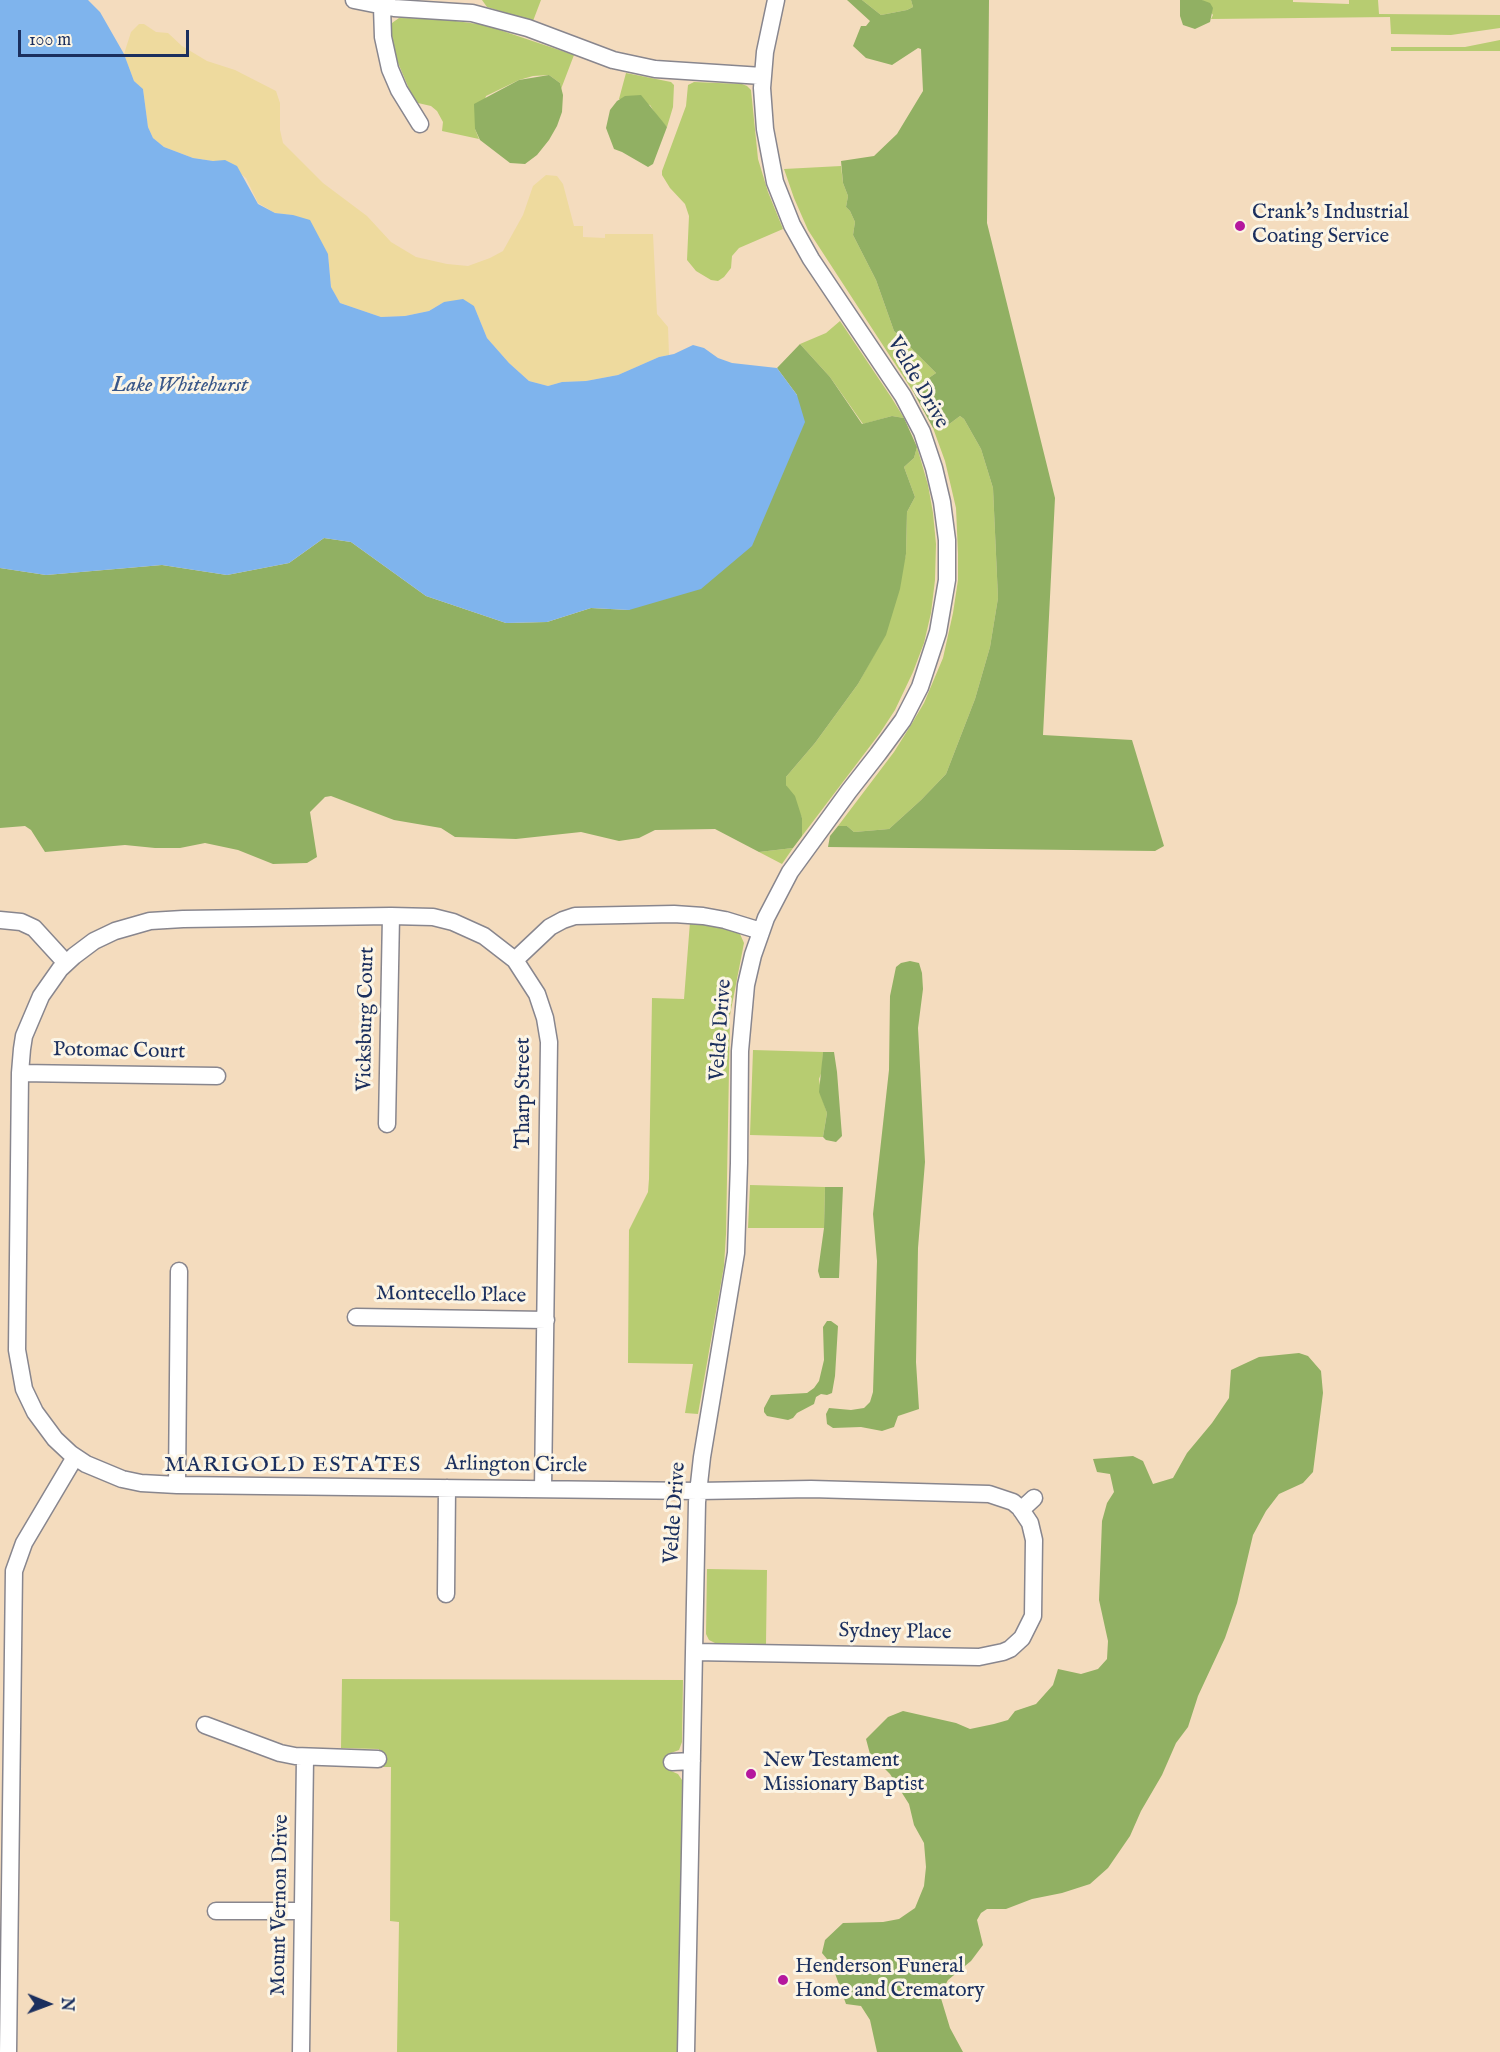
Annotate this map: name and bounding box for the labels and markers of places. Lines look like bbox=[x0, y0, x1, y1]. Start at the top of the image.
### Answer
place label: Crank's Industrial Coating Service bbox=[1252, 201, 1409, 251]
marker: Crank's Industrial Coating Service bbox=[1233, 219, 1247, 233]
place label: New Testament Missionary Baptist bbox=[763, 1749, 925, 1799]
marker: New Testament Missionary Baptist bbox=[744, 1767, 758, 1781]
place label: Henderson Funeral Home and Crematory bbox=[795, 1955, 984, 2005]
marker: Henderson Funeral Home and Crematory bbox=[776, 1973, 790, 1987]

